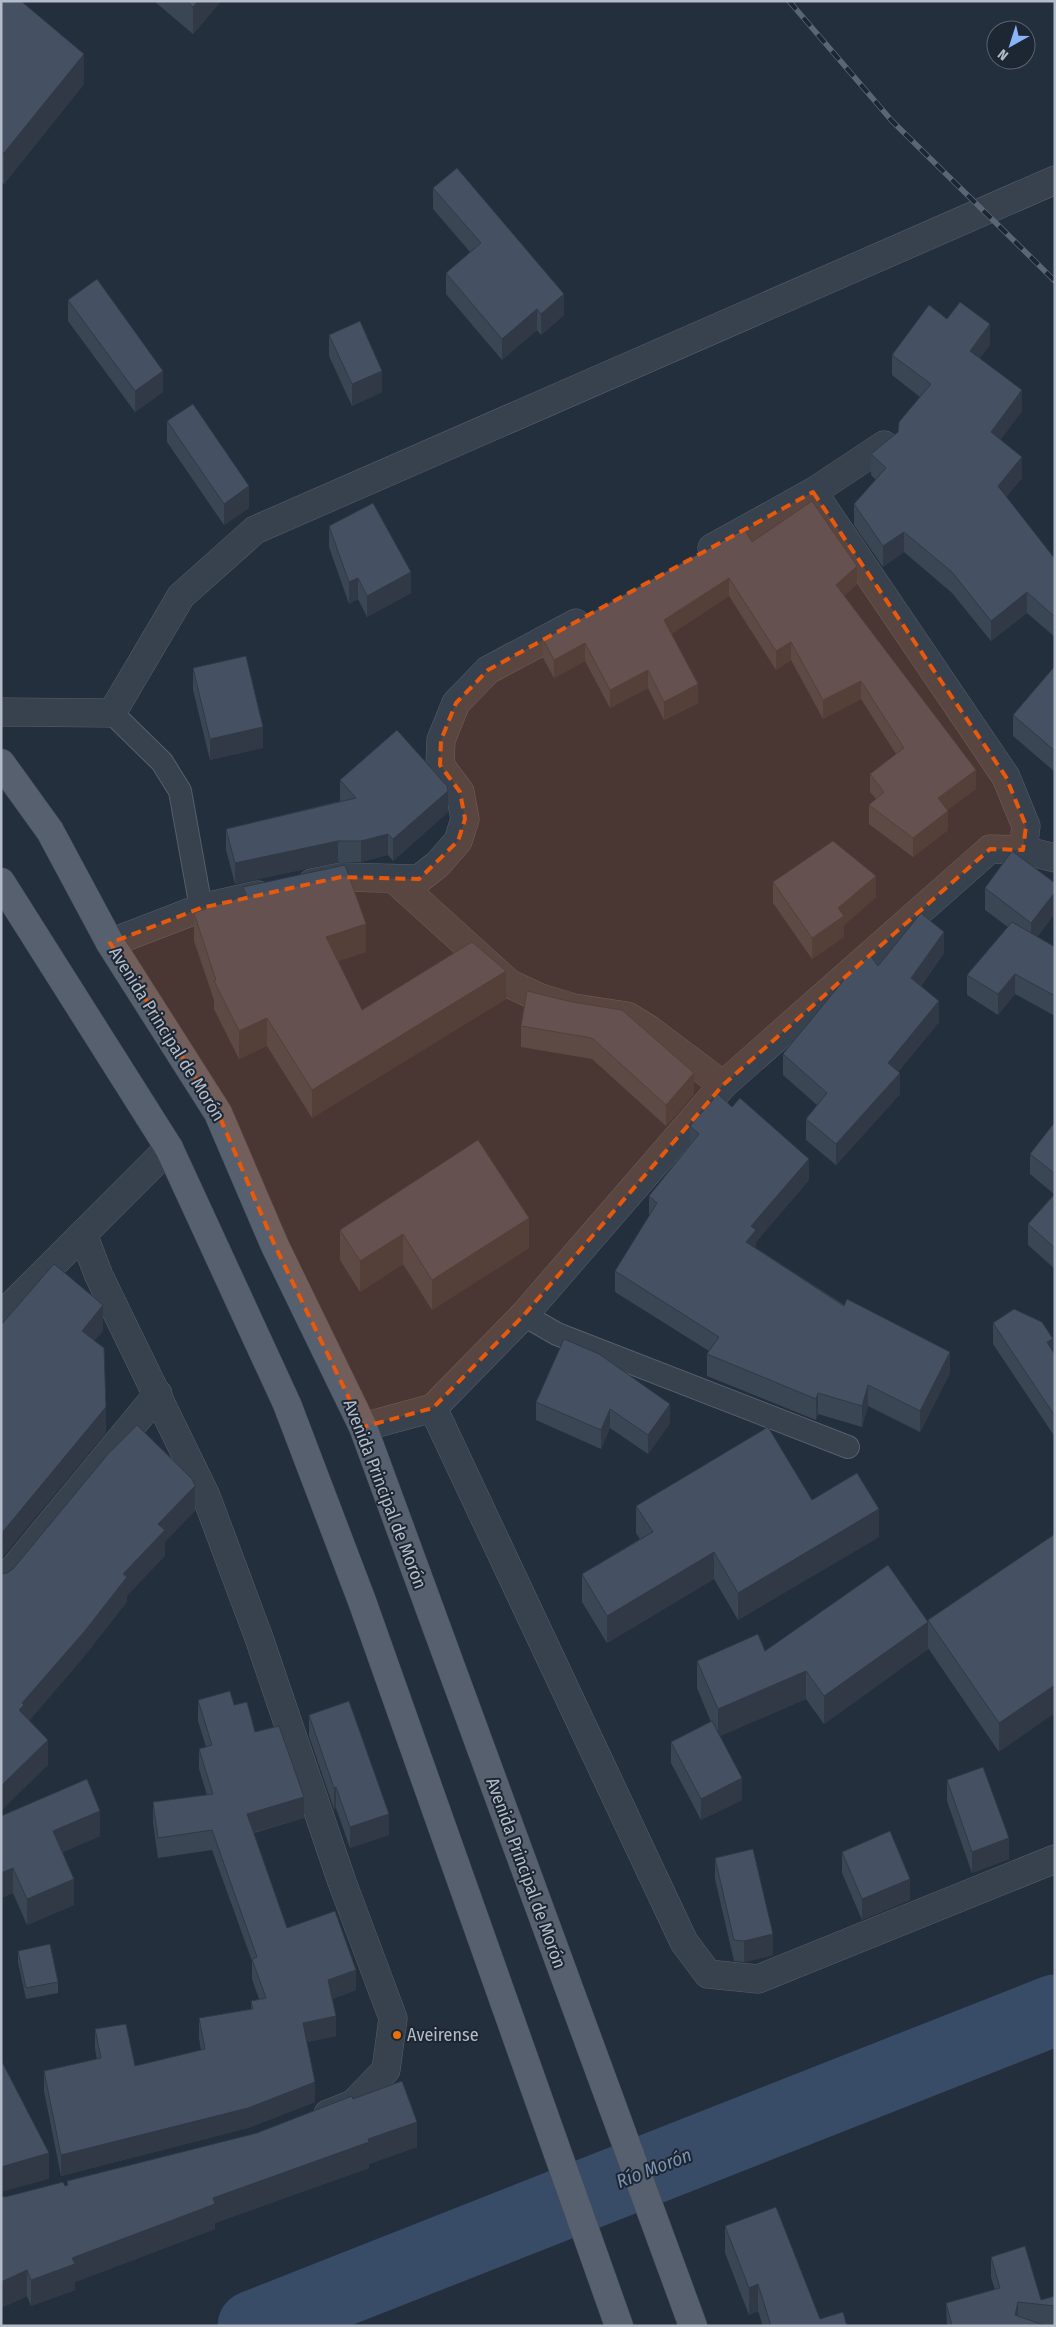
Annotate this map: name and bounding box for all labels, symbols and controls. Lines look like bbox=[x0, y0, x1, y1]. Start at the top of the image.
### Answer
north arrow bbox=[986, 20, 1036, 70]
text: N bbox=[995, 45, 1012, 64]
street label: Avenida Principal de Morón bbox=[104, 943, 230, 1125]
street label: Avenida Principal de Morón bbox=[339, 1396, 431, 1592]
street label: Avenida Principal de Morón bbox=[481, 1775, 571, 1971]
place label: Aveirense bbox=[407, 2024, 479, 2046]
marker: Aveirense bbox=[391, 2029, 403, 2041]
water label: Río Morón bbox=[613, 2143, 695, 2193]

